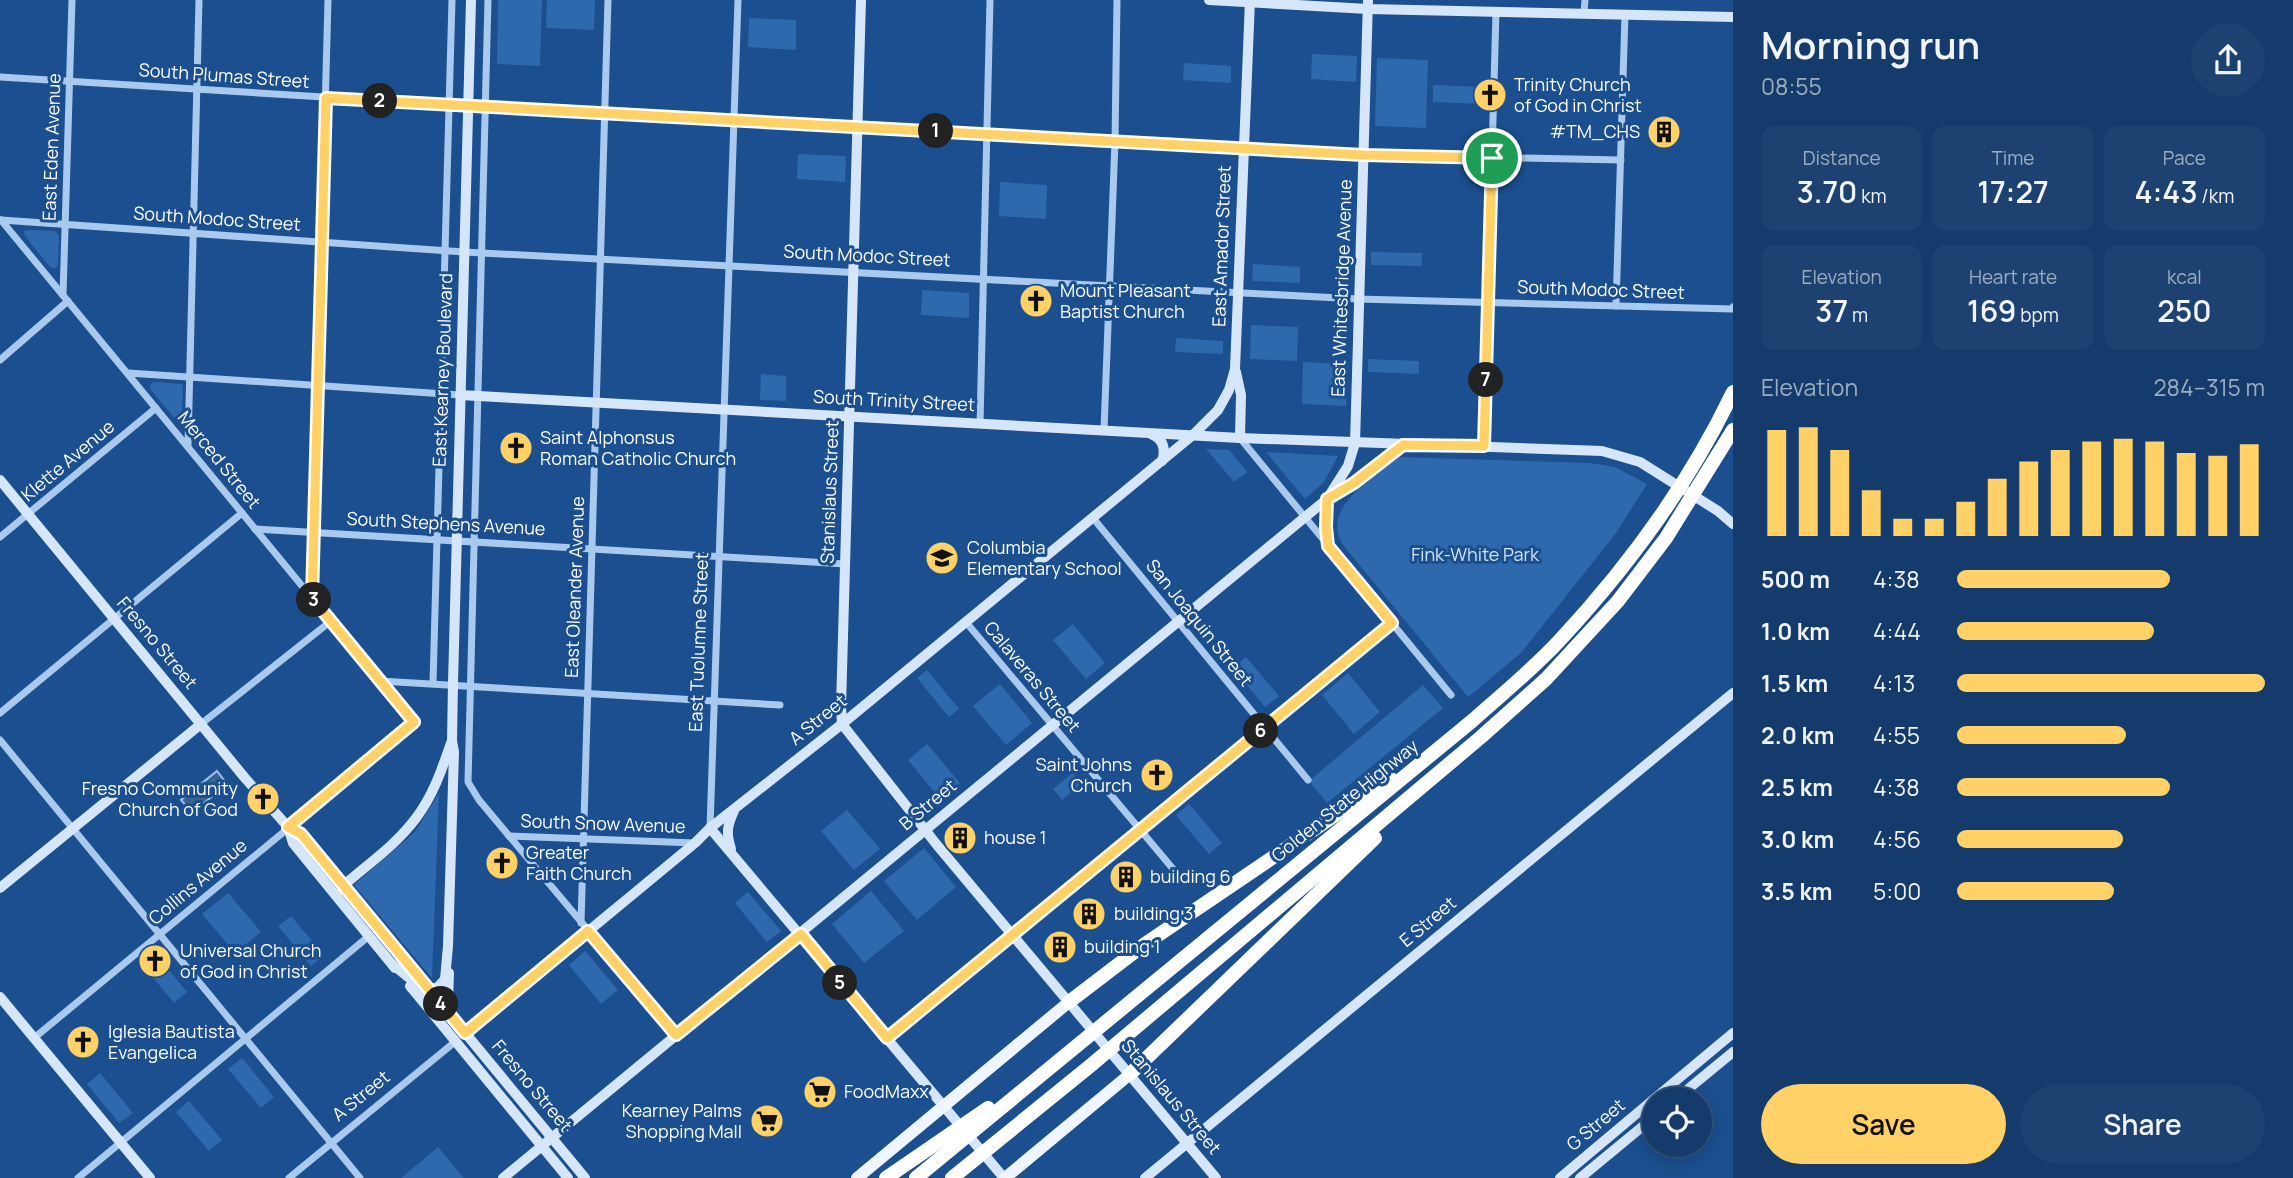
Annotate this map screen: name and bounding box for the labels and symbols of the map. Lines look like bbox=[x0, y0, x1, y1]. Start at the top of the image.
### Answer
street label: South Plumas Street bbox=[138, 57, 310, 93]
place label: Trinity Church of God in Christ bbox=[1514, 72, 1642, 117]
street label: East Eden Avenue bbox=[36, 73, 66, 221]
church icon: Trinity Church of God in Christ bbox=[1471, 76, 1509, 114]
pin: 2 bbox=[362, 84, 398, 119]
building icon: #TM_CHS bbox=[1645, 113, 1683, 151]
pin: 1 bbox=[918, 114, 954, 148]
place label: #TM_CHS bbox=[1549, 119, 1640, 143]
pin bbox=[1462, 128, 1522, 188]
street label: East Amador Street bbox=[1206, 165, 1236, 327]
street label: East Whitesbridge Avenue bbox=[1325, 179, 1357, 397]
street label: South Modoc Street bbox=[133, 200, 301, 236]
street label: South Modoc Street bbox=[783, 239, 951, 271]
street label: East Kearney Boulevard bbox=[427, 273, 457, 467]
street label: South Modoc Street bbox=[1517, 274, 1685, 304]
place label: Mount Pleasant Baptist Church bbox=[1060, 278, 1191, 323]
church icon: Mount Pleasant Baptist Church bbox=[1017, 282, 1055, 320]
pin: 7 bbox=[1468, 362, 1504, 398]
street label: South Trinity Street bbox=[812, 384, 976, 416]
street label: Merced Street bbox=[173, 405, 267, 513]
street label: Klette Avenue bbox=[16, 414, 119, 506]
street label: Stanislaus Street bbox=[815, 420, 843, 564]
place label: Saint Alphonsus Roman Catholic Church bbox=[540, 425, 736, 470]
church icon: Saint Alphonsus Roman Catholic Church bbox=[497, 429, 535, 467]
street label: East Oleander Avenue bbox=[559, 496, 589, 678]
street label: South Stephens Avenue bbox=[346, 506, 546, 540]
place label: Columbia Elementary School bbox=[967, 535, 1122, 580]
school or university icon: Columbia Elementary School bbox=[923, 539, 961, 577]
park label: Fink-White Park bbox=[1411, 542, 1540, 566]
street label: East Tuolumne Street bbox=[683, 552, 713, 732]
street label: San Joaquin Street bbox=[1141, 554, 1259, 691]
pin: 3 bbox=[296, 582, 332, 618]
street label: Fresno Street bbox=[112, 591, 203, 693]
street label: Calaveras Street bbox=[979, 616, 1086, 737]
street label: A Street bbox=[783, 689, 851, 750]
pin: 6 bbox=[1244, 714, 1278, 748]
street label: Golden State Highway bbox=[1266, 733, 1423, 867]
place label: Saint Johns Church bbox=[1035, 752, 1132, 797]
church icon: Saint Johns Church bbox=[1138, 756, 1176, 794]
street label: B Street bbox=[894, 773, 961, 835]
place label: Fresno Community Church of God bbox=[82, 776, 238, 821]
church icon: Fresno Community Church of God bbox=[244, 780, 282, 818]
street label: South Snow Avenue bbox=[520, 808, 686, 838]
building icon: house 1 bbox=[941, 819, 979, 857]
place label: house 1 bbox=[984, 825, 1047, 849]
street label: Collins Avenue bbox=[143, 833, 252, 929]
place label: Greater Faith Church bbox=[526, 840, 632, 885]
church icon: Greater Faith Church bbox=[483, 844, 521, 882]
building icon: building 6 bbox=[1107, 858, 1145, 896]
place label: building 6 bbox=[1150, 864, 1231, 888]
street label: E Street bbox=[1394, 891, 1461, 952]
building icon: building 3 bbox=[1070, 895, 1108, 933]
place label: building 3 bbox=[1114, 901, 1194, 925]
building icon: building 1 bbox=[1041, 928, 1079, 966]
place label: building 1 bbox=[1084, 934, 1161, 958]
place label: Universal Church of God in Christ bbox=[180, 938, 321, 983]
church icon: Universal Church of God in Christ bbox=[136, 942, 174, 980]
pin: 5 bbox=[822, 965, 858, 1000]
pin: 4 bbox=[424, 986, 458, 1021]
place label: Iglesia Bautista Evangelica bbox=[108, 1019, 235, 1064]
church icon: Iglesia Bautista Evangelica bbox=[64, 1023, 102, 1061]
street label: Fresno Street bbox=[487, 1034, 578, 1136]
street label: Stanislaus Street bbox=[1116, 1034, 1227, 1159]
street label: A Street bbox=[326, 1065, 394, 1126]
supermarket icon: FoodMaxx bbox=[801, 1073, 839, 1111]
place label: FoodMaxx bbox=[844, 1079, 929, 1103]
street label: G Street bbox=[1561, 1093, 1630, 1156]
place label: Kearney Palms Shopping Mall bbox=[622, 1098, 742, 1143]
supermarket icon: Kearney Palms Shopping Mall bbox=[748, 1102, 786, 1140]

